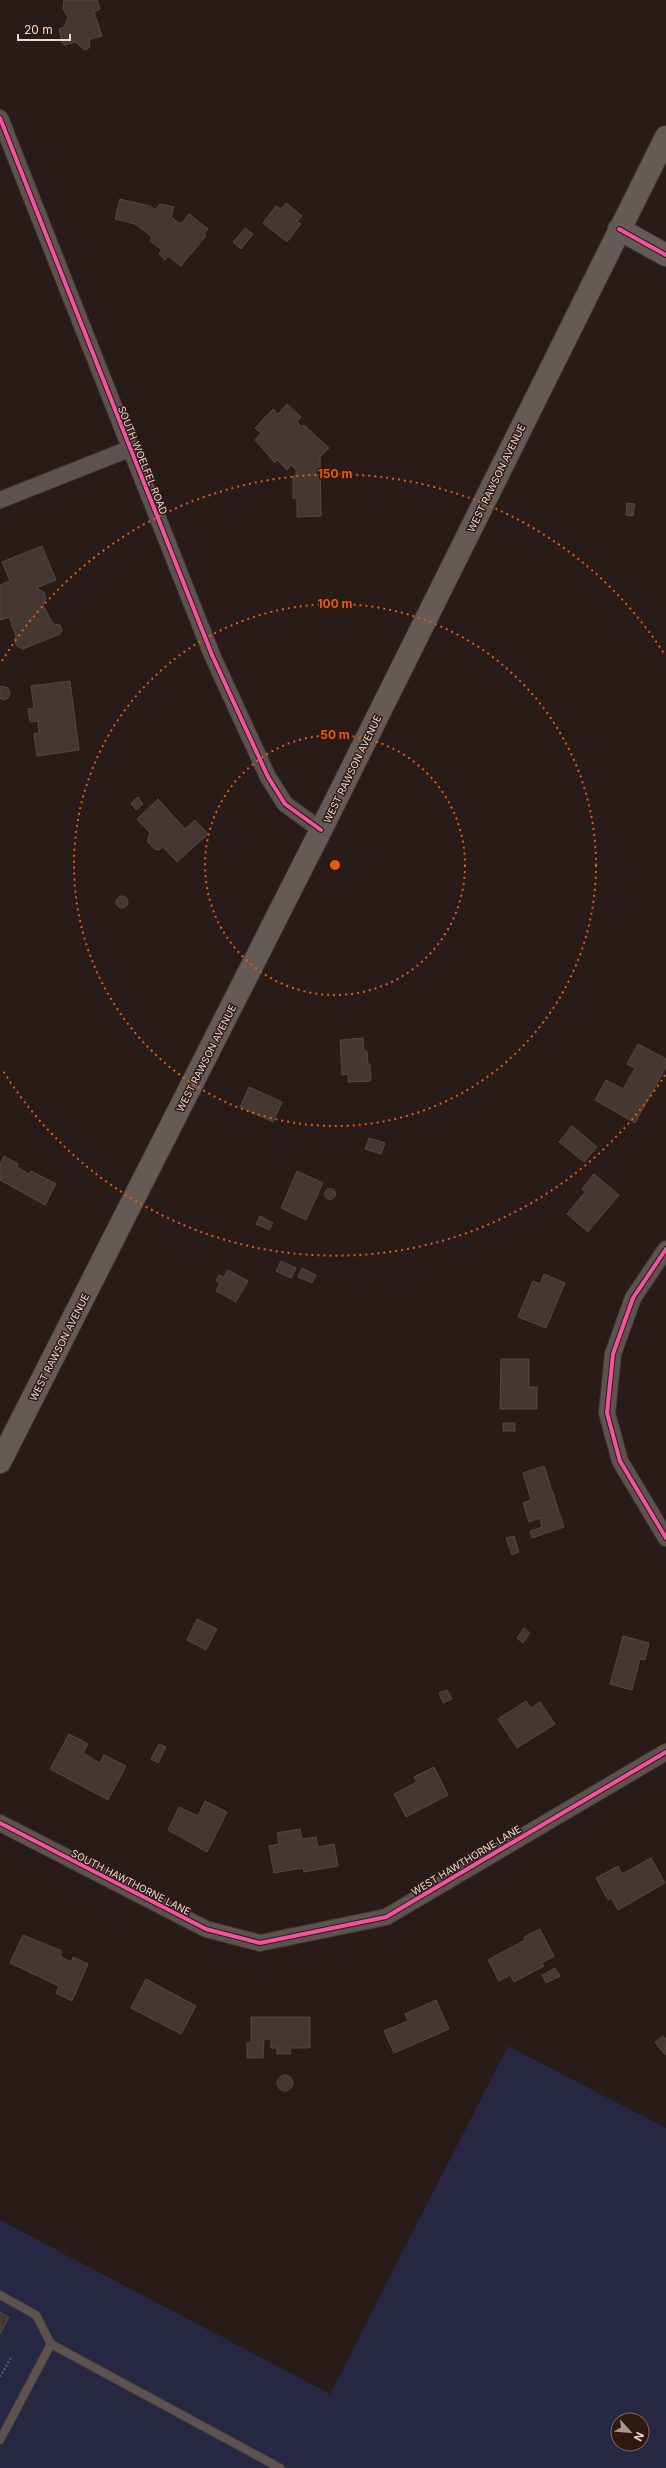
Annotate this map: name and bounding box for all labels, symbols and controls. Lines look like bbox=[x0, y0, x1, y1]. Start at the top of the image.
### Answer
scale bar bbox=[18, 16, 70, 42]
text: 20 m bbox=[24, 22, 53, 37]
street label: SOUTH WOELFEL ROAD bbox=[116, 404, 170, 516]
street label: WEST RAWSON AVENUE bbox=[465, 422, 527, 534]
text: 150 m bbox=[318, 466, 352, 481]
text: 100 m bbox=[317, 596, 353, 611]
street label: WEST RAWSON AVENUE bbox=[321, 713, 383, 825]
text: 50 m bbox=[320, 727, 350, 742]
centre of rings bbox=[328, 858, 342, 872]
street label: WEST RAWSON AVENUE bbox=[174, 1002, 238, 1114]
street label: WEST RAWSON AVENUE bbox=[27, 1291, 91, 1403]
street label: WEST HAWTHORNE LANE bbox=[409, 1823, 523, 1897]
street label: SOUTH HAWTHORNE LANE bbox=[69, 1847, 193, 1917]
north arrow bbox=[610, 2412, 650, 2452]
text: N bbox=[631, 2430, 647, 2443]

